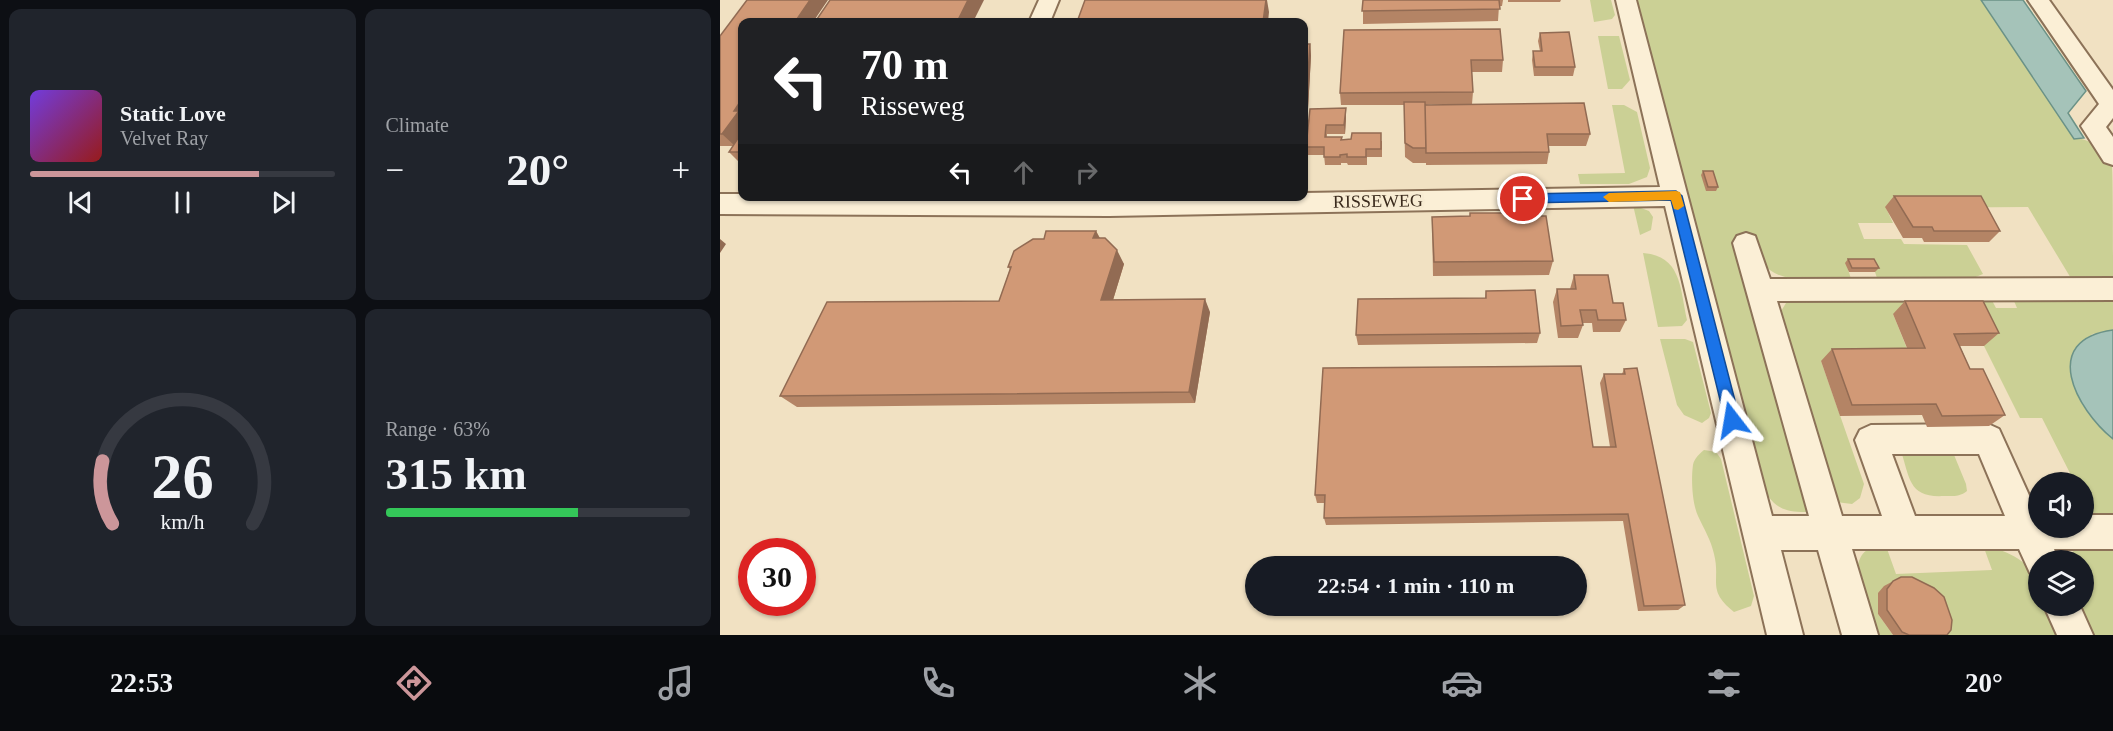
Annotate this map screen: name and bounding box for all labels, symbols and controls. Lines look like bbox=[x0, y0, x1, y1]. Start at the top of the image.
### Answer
icon: left bbox=[762, 42, 840, 120]
text: 70 m bbox=[861, 42, 949, 88]
text: Risseweg bbox=[861, 91, 965, 121]
text: Static Love bbox=[120, 101, 226, 126]
text: Climate bbox=[386, 114, 449, 136]
text: Velvet Ray bbox=[120, 127, 208, 149]
text: 20° bbox=[506, 145, 569, 195]
text: − bbox=[386, 152, 404, 188]
text: + bbox=[671, 152, 690, 188]
icon: left bbox=[944, 156, 977, 189]
icon: ahead bbox=[1007, 156, 1040, 189]
icon: right bbox=[1070, 156, 1103, 189]
pin bbox=[1497, 173, 1548, 224]
icon: arrive bbox=[1506, 182, 1539, 215]
icon: previous bbox=[64, 186, 97, 219]
icon: pause bbox=[166, 186, 199, 219]
icon: next bbox=[267, 186, 300, 219]
street label: RISSEWEG bbox=[1333, 190, 1423, 212]
position arrow bbox=[1700, 388, 1764, 452]
text: Range · 63% bbox=[386, 418, 490, 440]
text: 26 bbox=[151, 442, 213, 511]
text: 315 km bbox=[386, 449, 527, 499]
map controls bbox=[2028, 472, 2094, 616]
button: sound bbox=[2028, 472, 2094, 538]
text: km/h bbox=[160, 511, 205, 535]
speed limit sign: 30 bbox=[738, 538, 816, 616]
button: layers bbox=[2028, 550, 2094, 616]
text: 22:54 · 1 min · 110 m bbox=[1318, 573, 1514, 598]
icon: directions bbox=[393, 662, 435, 704]
icon: music bbox=[655, 662, 697, 704]
icon: phone bbox=[917, 662, 959, 704]
icon: climate bbox=[1179, 662, 1221, 704]
icon: car bbox=[1441, 662, 1483, 704]
icon: filters bbox=[1703, 662, 1745, 704]
text: 22:53 bbox=[110, 668, 173, 698]
text: 20° bbox=[1965, 668, 2003, 698]

